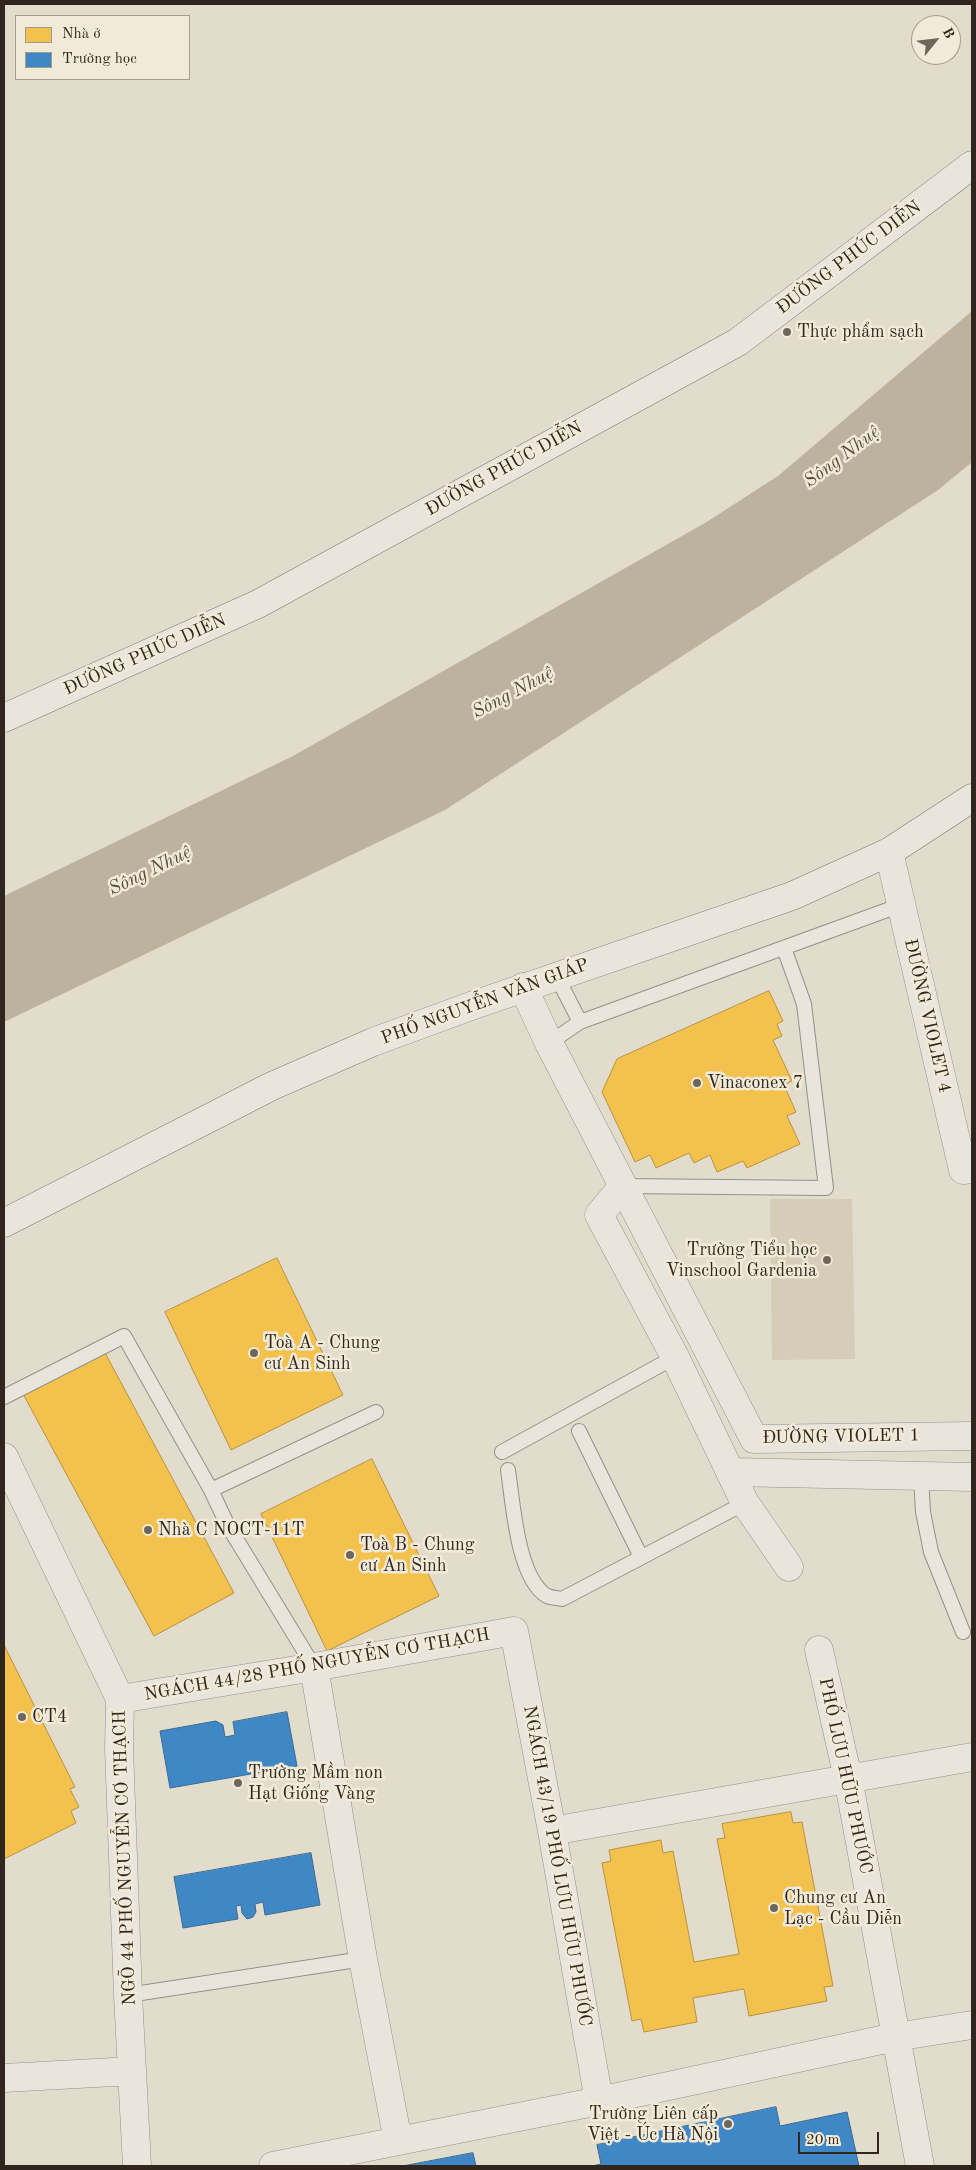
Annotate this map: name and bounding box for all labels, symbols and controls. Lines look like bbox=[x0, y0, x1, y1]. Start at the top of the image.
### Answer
legend bbox=[15, 15, 190, 80]
north arrow bbox=[911, 15, 961, 65]
text: B bbox=[940, 25, 957, 41]
text: Nhà ở bbox=[62, 27, 101, 42]
text: Trường học bbox=[62, 52, 137, 67]
street label: ĐƯỜNG PHÚC DIỄN bbox=[772, 197, 926, 319]
place label: Thực phẩm sạch bbox=[797, 321, 924, 343]
marker: Thực phẩm sạch bbox=[781, 326, 793, 338]
street label: ĐƯỜNG PHÚC DIỄN bbox=[422, 417, 586, 521]
water label: Sông Nhuệ bbox=[799, 421, 885, 493]
street label: ĐƯỜNG PHÚC DIỄN bbox=[60, 609, 230, 701]
water label: Sông Nhuệ bbox=[468, 662, 558, 724]
water label: Sông Nhuệ bbox=[105, 841, 195, 901]
street label: ĐƯỜNG VIOLET 4 bbox=[899, 937, 955, 1095]
street label: PHỐ NGUYỄN VĂN GIÁP bbox=[378, 954, 592, 1050]
place label: Vinaconex 7 bbox=[707, 1072, 803, 1094]
marker: Vinaconex 7 bbox=[691, 1077, 703, 1089]
place label: Trường Tiểu học Vinschool Gardenia bbox=[666, 1239, 817, 1282]
marker: Trường Tiểu học Vinschool Gardenia bbox=[821, 1254, 833, 1266]
place label: Toà A - Chung cư An Sinh bbox=[264, 1332, 380, 1375]
marker: Toà A - Chung cư An Sinh bbox=[248, 1347, 260, 1359]
street label: ĐƯỜNG VIOLET 1 bbox=[762, 1425, 920, 1449]
place label: Nhà C NOCT-11T bbox=[158, 1519, 304, 1541]
marker: Nhà C NOCT-11T bbox=[142, 1524, 154, 1536]
place label: Toà B - Chung cư An Sinh bbox=[360, 1534, 475, 1576]
marker: Toà B - Chung cư An Sinh bbox=[344, 1549, 356, 1561]
street label: NGÁCH 44/28 PHỐ NGUYỄN CƠ THẠCH bbox=[143, 1624, 491, 1706]
street label: PHỐ LƯU HỮU PHƯỚC bbox=[814, 1676, 876, 1876]
street label: NGÁCH 43/19 PHỐ LƯU HỮU PHƯỚC bbox=[518, 1704, 596, 2028]
place label: CT4 bbox=[32, 1706, 67, 1728]
street label: NGÕ 44 PHỐ NGUYỄN CƠ THẠCH bbox=[109, 1710, 141, 2006]
marker: CT4 bbox=[16, 1711, 28, 1723]
place label: Trường Mầm non Hạt Giống Vàng bbox=[248, 1762, 383, 1805]
marker: Trường Mầm non Hạt Giống Vàng bbox=[232, 1777, 244, 1789]
place label: Chung cư An Lạc - Cầu Diễn bbox=[784, 1887, 902, 1930]
marker: Chung cư An Lạc - Cầu Diễn bbox=[768, 1902, 780, 1914]
place label: Trường Liên cấp Việt - Úc Hà Nội bbox=[587, 2103, 718, 2146]
marker: Trường Liên cấp Việt - Úc Hà Nội bbox=[722, 2118, 734, 2130]
scale bar bbox=[801, 2122, 882, 2154]
text: 20 m bbox=[806, 2133, 840, 2148]

